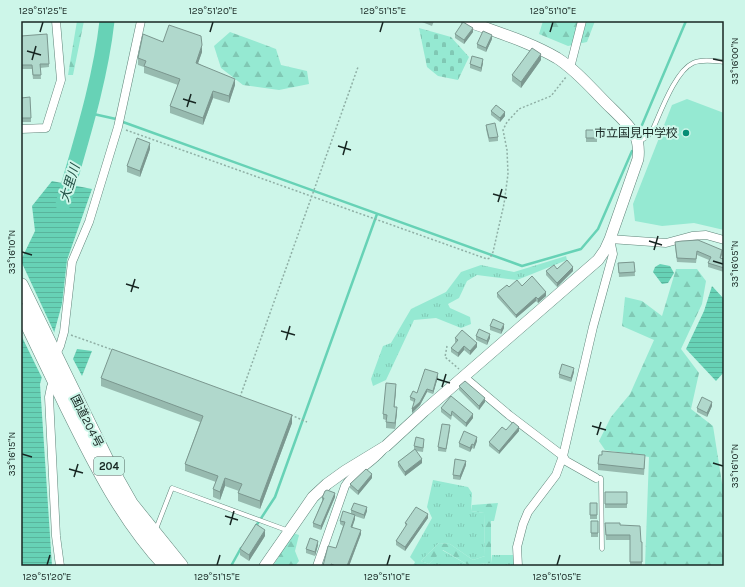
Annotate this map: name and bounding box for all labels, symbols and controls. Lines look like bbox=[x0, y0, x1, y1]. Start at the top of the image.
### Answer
text: 129°51'25"E bbox=[19, 5, 67, 17]
text: 129°51'20"E bbox=[188, 5, 238, 17]
text: 129°51'15"E bbox=[360, 5, 406, 17]
text: 129°51'10"E bbox=[530, 5, 576, 17]
text: 33°16'00"N bbox=[729, 37, 741, 85]
place label: 市立国見中学校 bbox=[594, 126, 678, 140]
marker: 市立国見中学校 bbox=[681, 128, 691, 138]
water label: 大里川 bbox=[57, 160, 83, 204]
text: 33°16'10"N bbox=[6, 230, 18, 274]
text: 33°16'05"N bbox=[729, 240, 741, 288]
street label: 国道204号 bbox=[68, 393, 106, 449]
text: 33°16'15"N bbox=[6, 432, 18, 476]
text: 33°16'10"N bbox=[729, 444, 741, 488]
road number: 204 bbox=[94, 457, 124, 475]
text: 129°51'20"E bbox=[22, 571, 72, 583]
text: 129°51'15"E bbox=[194, 571, 240, 583]
text: 129°51'10"E bbox=[364, 571, 410, 583]
text: 129°51'05"E bbox=[533, 571, 581, 583]

